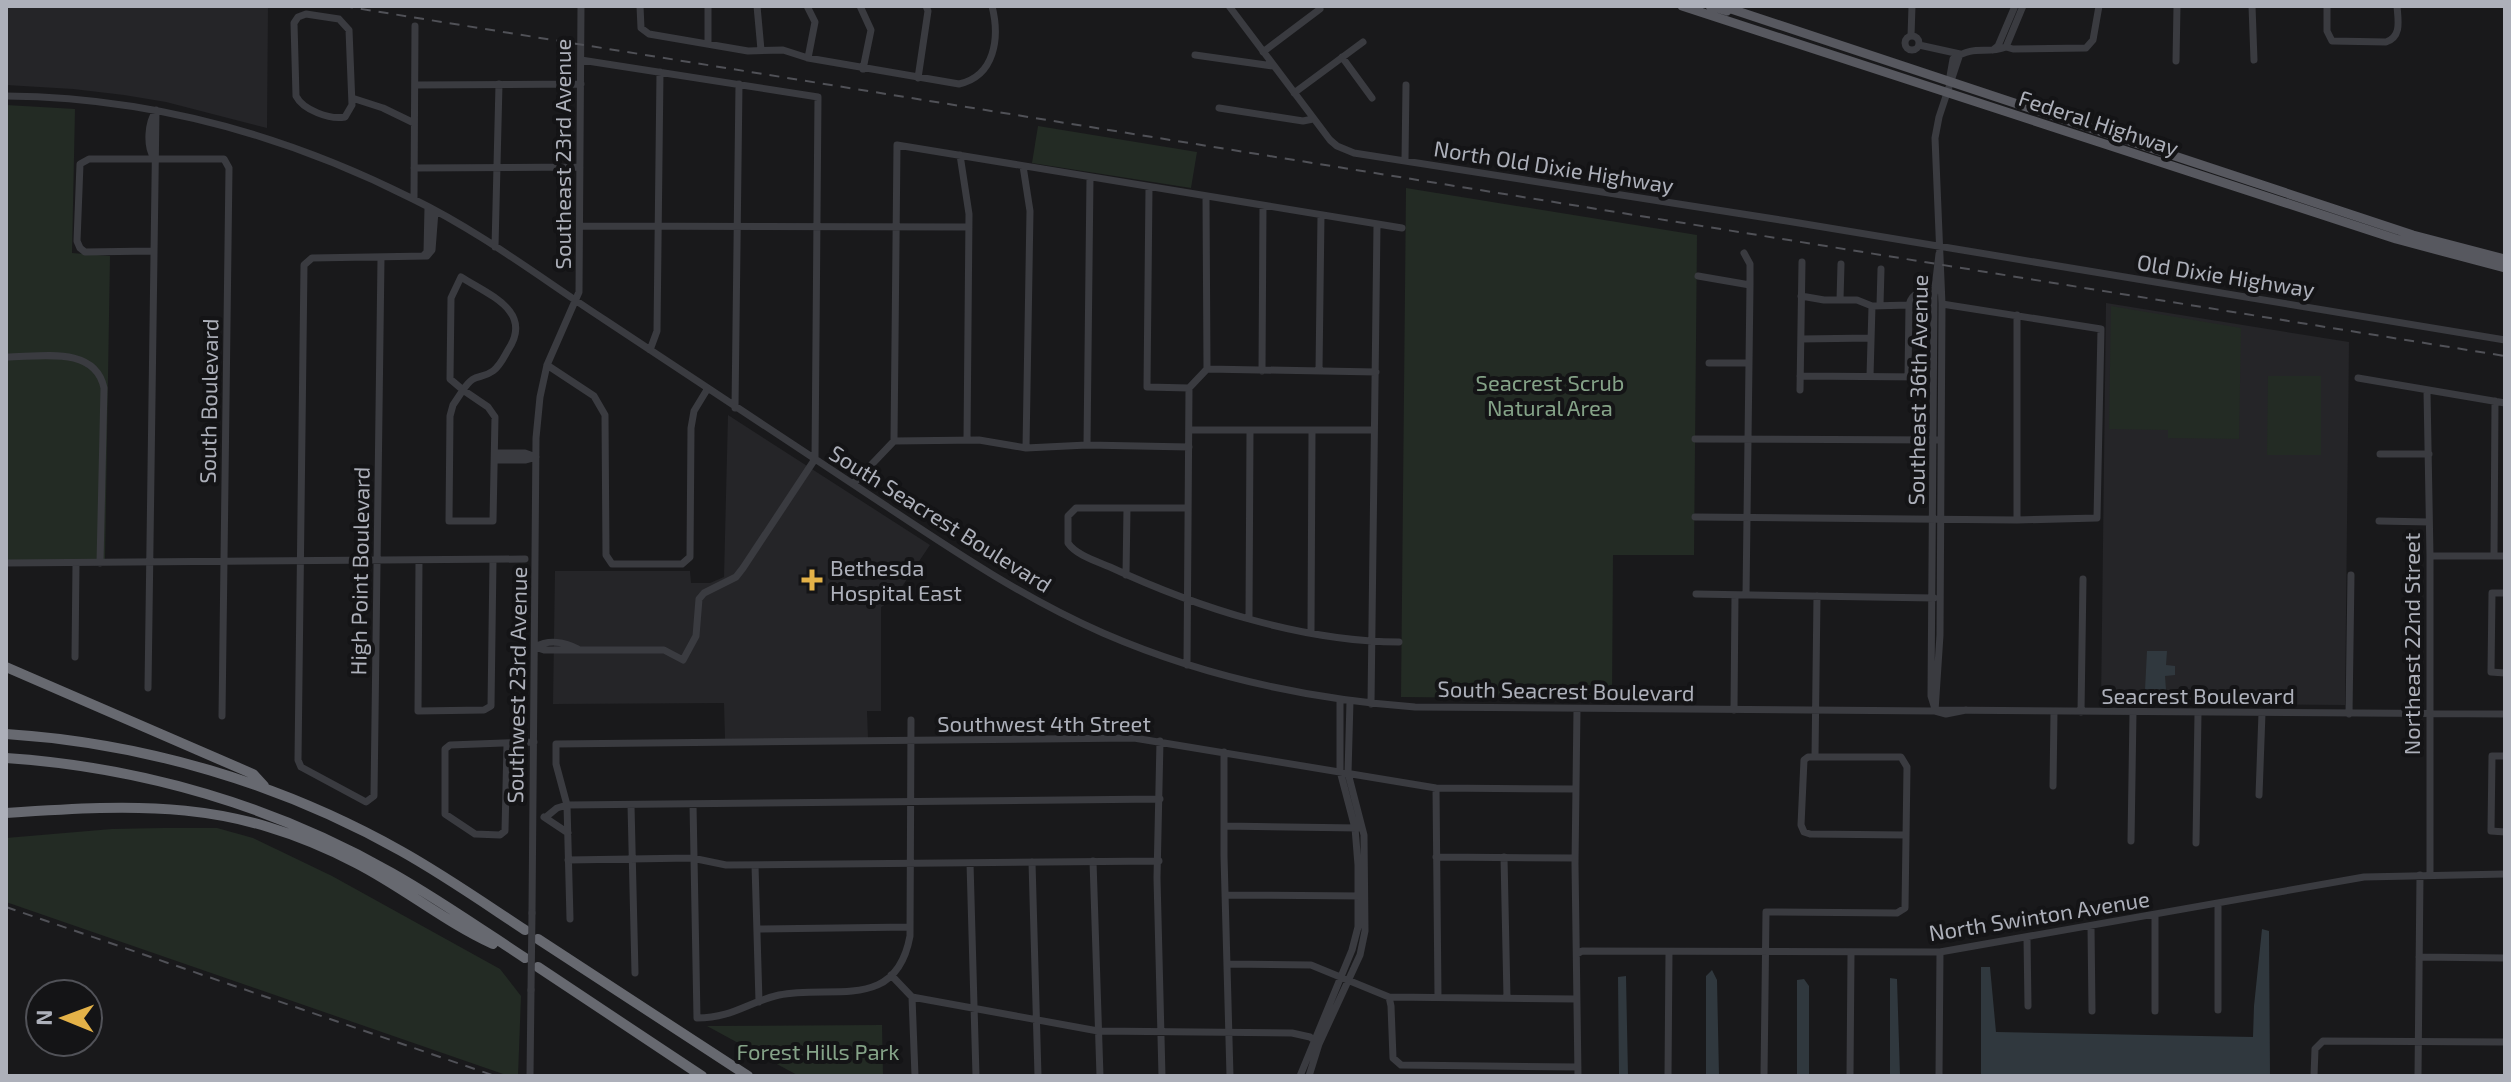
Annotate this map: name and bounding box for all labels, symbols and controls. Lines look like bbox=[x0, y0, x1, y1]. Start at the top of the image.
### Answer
street label: Southeast 23rd Avenue bbox=[549, 39, 575, 269]
street label: Federal Highway bbox=[2016, 84, 2183, 160]
street label: North Old Dixie Highway bbox=[1432, 134, 1676, 198]
street label: Old Dixie Highway bbox=[2135, 248, 2317, 302]
street label: Southeast 36th Avenue bbox=[1902, 274, 1932, 506]
street label: South Boulevard bbox=[194, 318, 222, 484]
park label: Seacrest Scrub Natural Area bbox=[1476, 369, 1624, 420]
street label: South Seacrest Boulevard bbox=[825, 439, 1057, 597]
street label: High Point Boulevard bbox=[344, 466, 374, 676]
street label: Northeast 22nd Street bbox=[2398, 533, 2424, 755]
place label: Bethesda Hospital East bbox=[830, 554, 962, 605]
street label: Southwest 23rd Avenue bbox=[501, 566, 531, 804]
marker: Bethesda Hospital East bbox=[801, 569, 823, 591]
street label: South Seacrest Boulevard bbox=[1437, 675, 1695, 705]
street label: Seacrest Boulevard bbox=[2101, 682, 2295, 708]
street label: Southwest 4th Street bbox=[937, 710, 1151, 736]
street label: North Swinton Avenue bbox=[1927, 885, 2151, 945]
north arrow bbox=[24, 978, 104, 1058]
text: N bbox=[30, 1009, 56, 1026]
park label: Forest Hills Park bbox=[736, 1038, 900, 1064]

